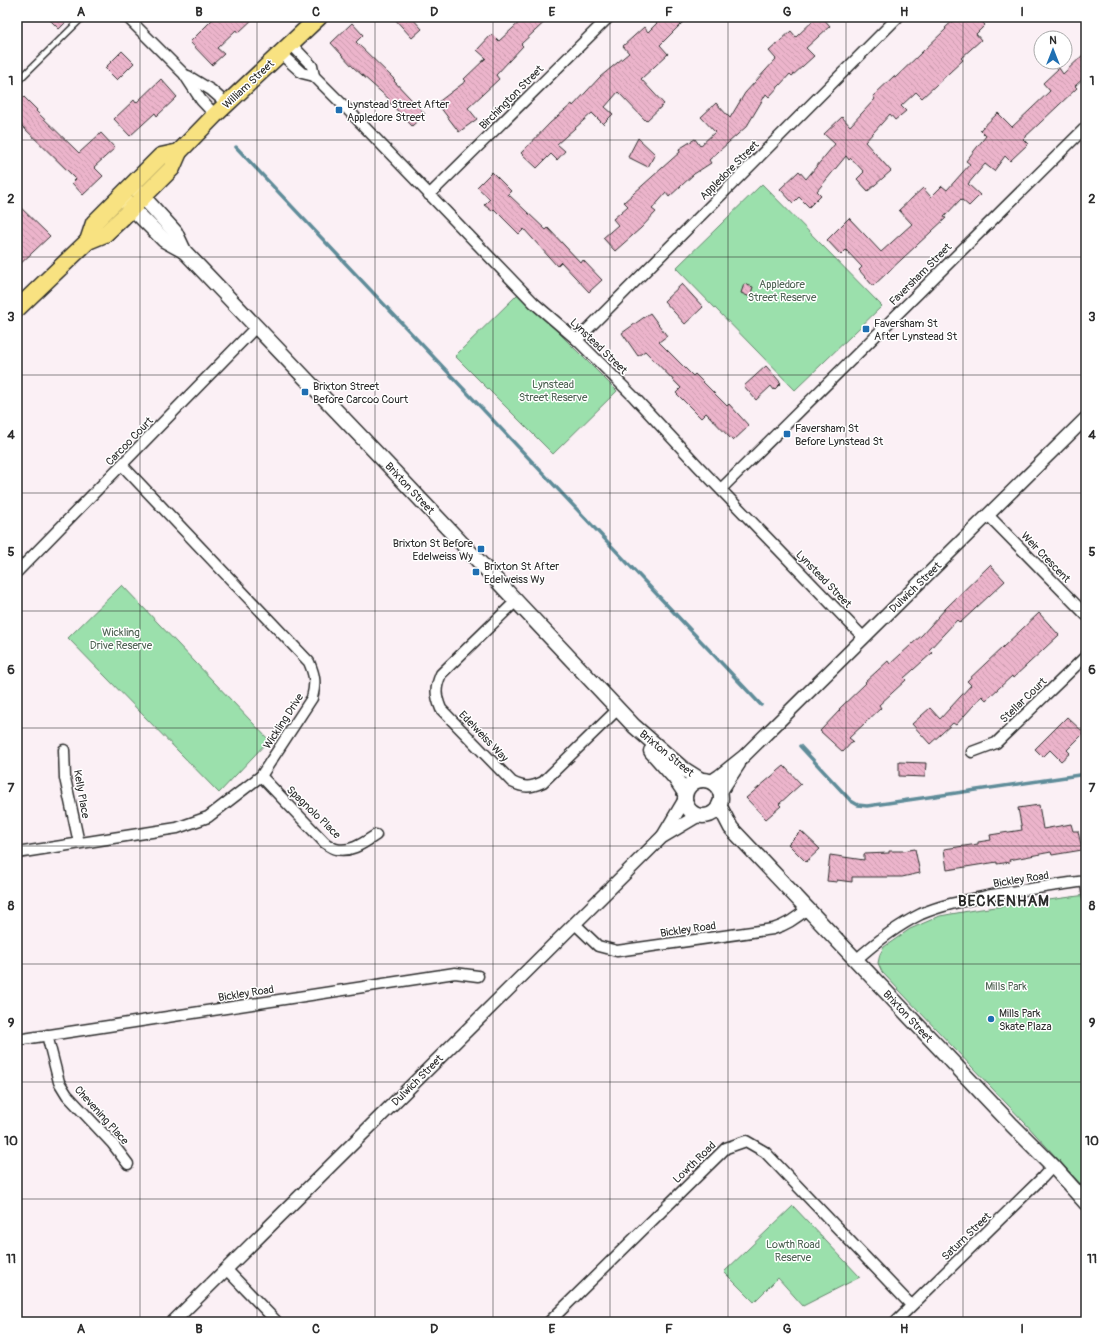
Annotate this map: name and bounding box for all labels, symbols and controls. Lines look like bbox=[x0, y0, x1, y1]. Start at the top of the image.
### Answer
text: A bbox=[77, 4, 86, 20]
text: B bbox=[195, 4, 203, 20]
text: C bbox=[312, 4, 320, 20]
text: D bbox=[430, 4, 438, 20]
text: E bbox=[549, 4, 556, 20]
text: F bbox=[665, 4, 673, 20]
text: G bbox=[783, 4, 792, 20]
text: H bbox=[900, 4, 908, 20]
text: I bbox=[1020, 4, 1024, 20]
north arrow bbox=[1033, 30, 1073, 70]
text: N bbox=[1049, 34, 1057, 47]
street label: William Street bbox=[220, 57, 277, 112]
street label: Birchington Street bbox=[477, 62, 546, 132]
text: 1 bbox=[8, 73, 14, 89]
text: 1 bbox=[1089, 73, 1095, 89]
place label: Lynstead Street After Appledore Street bbox=[347, 98, 449, 124]
marker: Lynstead Street After Appledore Street bbox=[334, 105, 344, 115]
street label: Appledore Street bbox=[697, 138, 762, 203]
text: 2 bbox=[7, 191, 15, 207]
text: 2 bbox=[1088, 191, 1096, 207]
street label: Faversham Street bbox=[887, 240, 955, 308]
park label: Appledore Street Reserve bbox=[748, 278, 817, 304]
text: 3 bbox=[7, 309, 15, 325]
text: 3 bbox=[1088, 309, 1096, 325]
street label: Lynstead Street bbox=[567, 316, 630, 377]
place label: Faversham St After Lynstead St bbox=[874, 317, 958, 343]
marker: Faversham St After Lynstead St bbox=[861, 324, 871, 334]
park label: Lynstead Street Reserve bbox=[519, 378, 588, 404]
place label: Brixton Street Before Carcoo Court bbox=[313, 380, 409, 406]
marker: Brixton Street Before Carcoo Court bbox=[300, 387, 310, 397]
street label: Carcoo Court bbox=[103, 414, 156, 468]
place label: Faversham St Before Lynstead St bbox=[795, 422, 884, 448]
text: 4 bbox=[7, 427, 15, 443]
text: 4 bbox=[1088, 427, 1096, 443]
marker: Faversham St Before Lynstead St bbox=[782, 429, 792, 439]
street label: Brixton Street bbox=[382, 460, 437, 517]
street label: Weir Crescent bbox=[1018, 529, 1073, 586]
place label: Brixton St Before Edelweiss Wy bbox=[393, 537, 474, 563]
text: 5 bbox=[7, 544, 15, 560]
marker: Brixton St Before Edelweiss Wy bbox=[476, 544, 486, 554]
text: 5 bbox=[1088, 544, 1096, 560]
street label: Lynstead Street bbox=[793, 548, 855, 611]
street label: Dulwich Street bbox=[887, 559, 944, 615]
place label: Brixton St After Edelweiss Wy bbox=[484, 560, 559, 586]
marker: Brixton St After Edelweiss Wy bbox=[471, 567, 481, 577]
park label: Wickling Drive Reserve bbox=[90, 626, 153, 652]
text: 6 bbox=[7, 662, 15, 678]
text: 6 bbox=[1088, 662, 1096, 678]
street label: Stellar Court bbox=[997, 675, 1050, 726]
street label: Wickling Drive bbox=[261, 691, 307, 751]
street label: Edelweiss Way bbox=[456, 708, 511, 765]
street label: Brixton Street bbox=[637, 727, 697, 780]
street label: Kelly Place bbox=[71, 769, 92, 820]
text: 7 bbox=[8, 780, 15, 796]
text: 7 bbox=[1089, 780, 1096, 796]
street label: Spagnolo Place bbox=[284, 783, 344, 842]
street label: Bickley Road bbox=[992, 869, 1050, 890]
district label: BECKENHAM bbox=[958, 892, 1050, 911]
text: 8 bbox=[8, 898, 15, 914]
text: 8 bbox=[1089, 898, 1096, 914]
street label: Bickley Road bbox=[659, 919, 717, 940]
park label: Mills Park bbox=[985, 980, 1027, 993]
street label: Bickley Road bbox=[217, 983, 275, 1004]
street label: Brixton Street bbox=[880, 988, 935, 1045]
place label: Mills Park Skate Plaza bbox=[999, 1007, 1052, 1033]
marker: Mills Park Skate Plaza bbox=[986, 1014, 996, 1024]
text: 9 bbox=[8, 1015, 15, 1031]
text: 9 bbox=[1089, 1015, 1096, 1031]
street label: Dulwich Street bbox=[389, 1052, 446, 1109]
street label: Chevening Place bbox=[72, 1083, 132, 1148]
text: 10 bbox=[4, 1133, 18, 1149]
text: 10 bbox=[1085, 1133, 1099, 1149]
street label: Lowth Road bbox=[670, 1139, 718, 1186]
street label: Saturn Street bbox=[939, 1209, 994, 1263]
park label: Lowth Road Reserve bbox=[766, 1238, 820, 1264]
text: 11 bbox=[6, 1251, 16, 1267]
text: 11 bbox=[1087, 1251, 1097, 1267]
text: A bbox=[77, 1321, 86, 1337]
text: B bbox=[195, 1321, 203, 1337]
text: C bbox=[312, 1321, 320, 1337]
text: D bbox=[430, 1321, 438, 1337]
text: E bbox=[549, 1321, 556, 1337]
text: F bbox=[665, 1321, 673, 1337]
text: G bbox=[783, 1321, 792, 1337]
text: H bbox=[900, 1321, 908, 1337]
text: I bbox=[1020, 1321, 1024, 1337]

